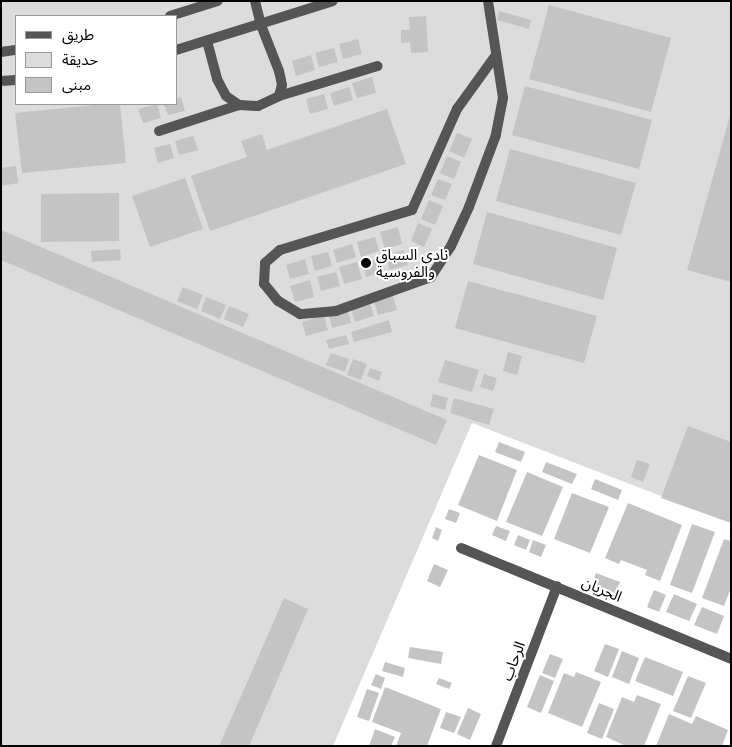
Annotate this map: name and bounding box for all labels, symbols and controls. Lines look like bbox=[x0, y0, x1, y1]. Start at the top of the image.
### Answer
legend bbox=[15, 15, 178, 105]
text: طريق bbox=[62, 24, 94, 44]
text: حديقة bbox=[62, 49, 98, 69]
text: مبنى bbox=[62, 74, 91, 94]
place label: نادي السباق والفروسية bbox=[376, 245, 448, 280]
marker: نادي السباق والفروسية bbox=[360, 257, 372, 269]
street label: الجريان bbox=[579, 573, 625, 605]
street label: الرحاب bbox=[497, 639, 529, 683]

